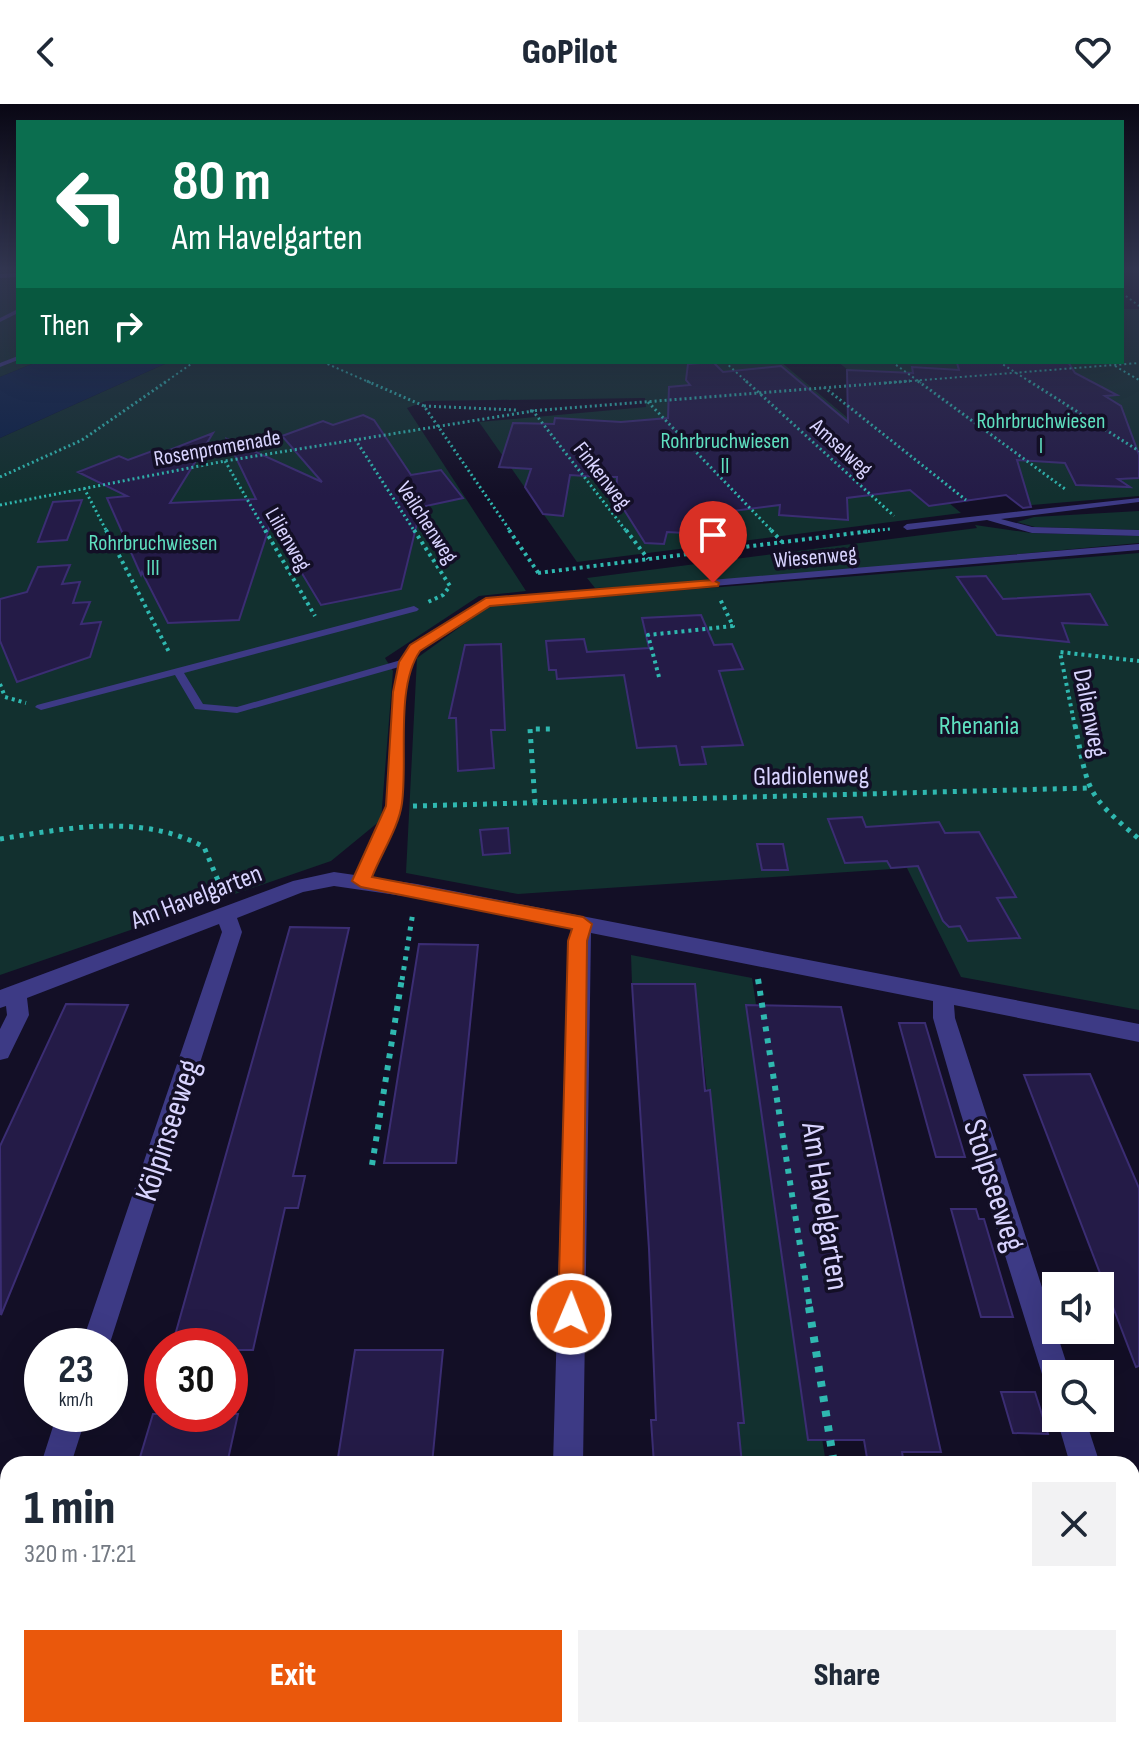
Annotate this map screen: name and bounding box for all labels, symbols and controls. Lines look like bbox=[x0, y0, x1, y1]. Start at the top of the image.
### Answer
icon: back bbox=[24, 30, 68, 74]
icon: heart bbox=[1071, 30, 1115, 74]
text: GoPilot bbox=[522, 31, 617, 74]
text: 80 m bbox=[172, 149, 271, 216]
icon: left bbox=[40, 152, 144, 256]
text: Am Havelgarten bbox=[172, 217, 363, 260]
icon: right bbox=[106, 304, 150, 348]
text: Then bbox=[40, 308, 90, 344]
park label: Rohrbruchwiesen I bbox=[976, 408, 1106, 460]
street label: Amselweg bbox=[803, 412, 878, 483]
street label: Rosenpromenade bbox=[152, 424, 283, 473]
park label: Rohrbruchwiesen II bbox=[660, 428, 790, 480]
street label: Finkenweg bbox=[567, 437, 637, 515]
street label: Veilchenweg bbox=[390, 477, 463, 569]
pin bbox=[679, 501, 747, 583]
street label: Lilienweg bbox=[259, 503, 317, 577]
icon: arrive bbox=[691, 513, 735, 557]
park label: Rohrbruchwiesen III bbox=[88, 530, 218, 582]
street label: Wiesenweg bbox=[772, 540, 858, 575]
street label: Dalienweg bbox=[1066, 666, 1113, 760]
park label: Rhenania bbox=[939, 711, 1019, 742]
street label: Gladiolenweg bbox=[753, 760, 869, 793]
street label: Am Havelgarten bbox=[126, 858, 266, 937]
street label: Kölpinseeweg bbox=[127, 1055, 210, 1206]
street label: Stolpseeweg bbox=[954, 1115, 1033, 1256]
street label: Am Havelgarten bbox=[792, 1118, 857, 1293]
position arrow bbox=[529, 1272, 613, 1356]
map controls bbox=[1042, 1272, 1114, 1432]
button: sound bbox=[1042, 1272, 1114, 1344]
speed limit sign: 30 bbox=[144, 1328, 248, 1432]
text: 23 bbox=[58, 1346, 94, 1394]
button: search bbox=[1042, 1360, 1114, 1432]
text: km/h bbox=[59, 1388, 93, 1412]
text: 1 min bbox=[24, 1480, 115, 1537]
button: close bbox=[1032, 1482, 1116, 1566]
text: 320 m · 17:21 bbox=[24, 1539, 136, 1570]
button: Exit bbox=[24, 1630, 562, 1722]
button: Share bbox=[578, 1630, 1116, 1722]

